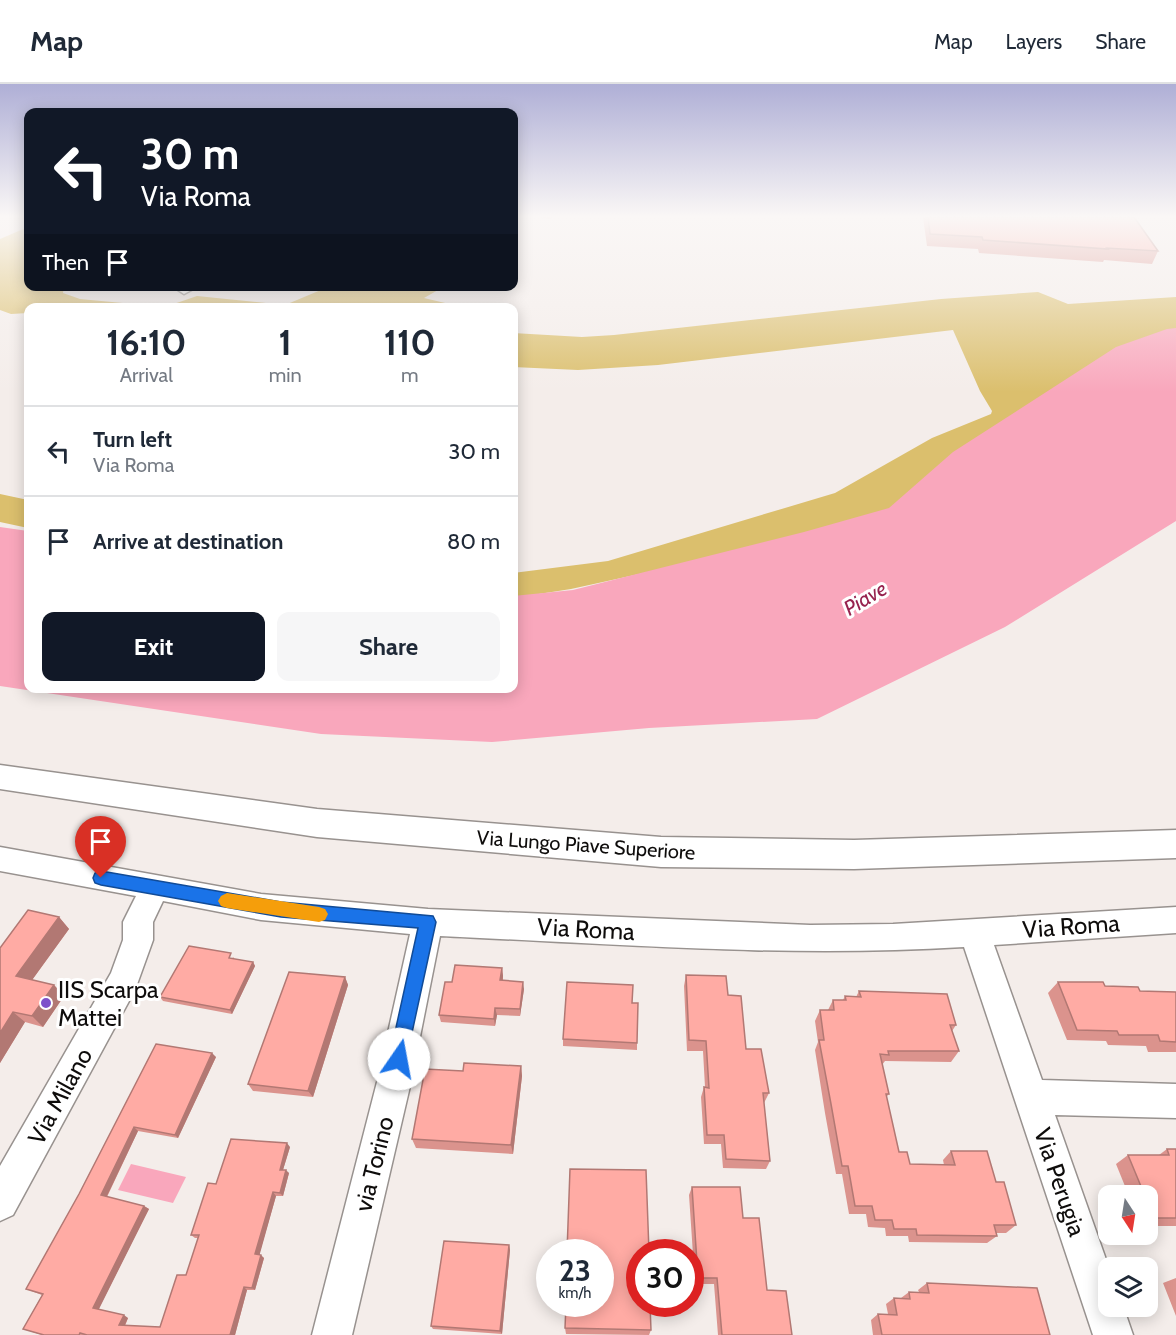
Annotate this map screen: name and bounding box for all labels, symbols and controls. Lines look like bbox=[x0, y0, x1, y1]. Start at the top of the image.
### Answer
text: Map bbox=[30, 24, 83, 58]
text: Map bbox=[934, 29, 973, 54]
text: Layers bbox=[1006, 29, 1062, 54]
text: Share bbox=[1095, 29, 1146, 54]
text: 30 m bbox=[141, 128, 239, 180]
icon: left bbox=[42, 132, 120, 210]
text: Via Roma bbox=[141, 180, 251, 213]
icon: arrive bbox=[101, 246, 134, 279]
text: Then bbox=[42, 249, 89, 276]
text: 16:10 bbox=[106, 320, 186, 364]
text: 1 bbox=[278, 320, 292, 364]
text: 110 bbox=[384, 320, 436, 364]
text: Arrival bbox=[120, 363, 173, 387]
text: min bbox=[269, 363, 302, 387]
text: m bbox=[401, 363, 419, 387]
text: Turn left bbox=[93, 426, 172, 453]
icon: left bbox=[42, 435, 75, 468]
text: 30 m bbox=[448, 438, 500, 465]
text: Via Roma bbox=[93, 453, 174, 477]
icon: arrive bbox=[42, 525, 75, 558]
text: Arrive at destination bbox=[93, 528, 283, 555]
text: 80 m bbox=[447, 528, 500, 555]
water label: Piave bbox=[839, 575, 891, 620]
button: Exit bbox=[42, 612, 265, 681]
button: Share bbox=[277, 612, 500, 681]
pin bbox=[75, 816, 126, 878]
icon: arrive bbox=[84, 825, 117, 858]
street label: Via Lungo Piave Superiore bbox=[476, 825, 696, 865]
street label: Via Roma bbox=[1021, 908, 1121, 944]
street label: Via Roma bbox=[537, 912, 636, 946]
place label: IIS Scarpa Mattei bbox=[58, 975, 159, 1032]
marker: IIS Scarpa Mattei bbox=[39, 996, 53, 1010]
position arrow bbox=[367, 1027, 431, 1091]
street label: Via Milano bbox=[22, 1043, 98, 1149]
street label: via Torino bbox=[348, 1113, 400, 1215]
street label: Via Perugia bbox=[1028, 1124, 1092, 1240]
north arrow bbox=[1098, 1185, 1158, 1245]
map controls bbox=[1098, 1185, 1158, 1317]
speed limit sign: 30 bbox=[626, 1239, 704, 1317]
text: 23 bbox=[559, 1252, 591, 1289]
button: layers bbox=[1098, 1257, 1158, 1317]
text: km/h bbox=[559, 1284, 591, 1302]

